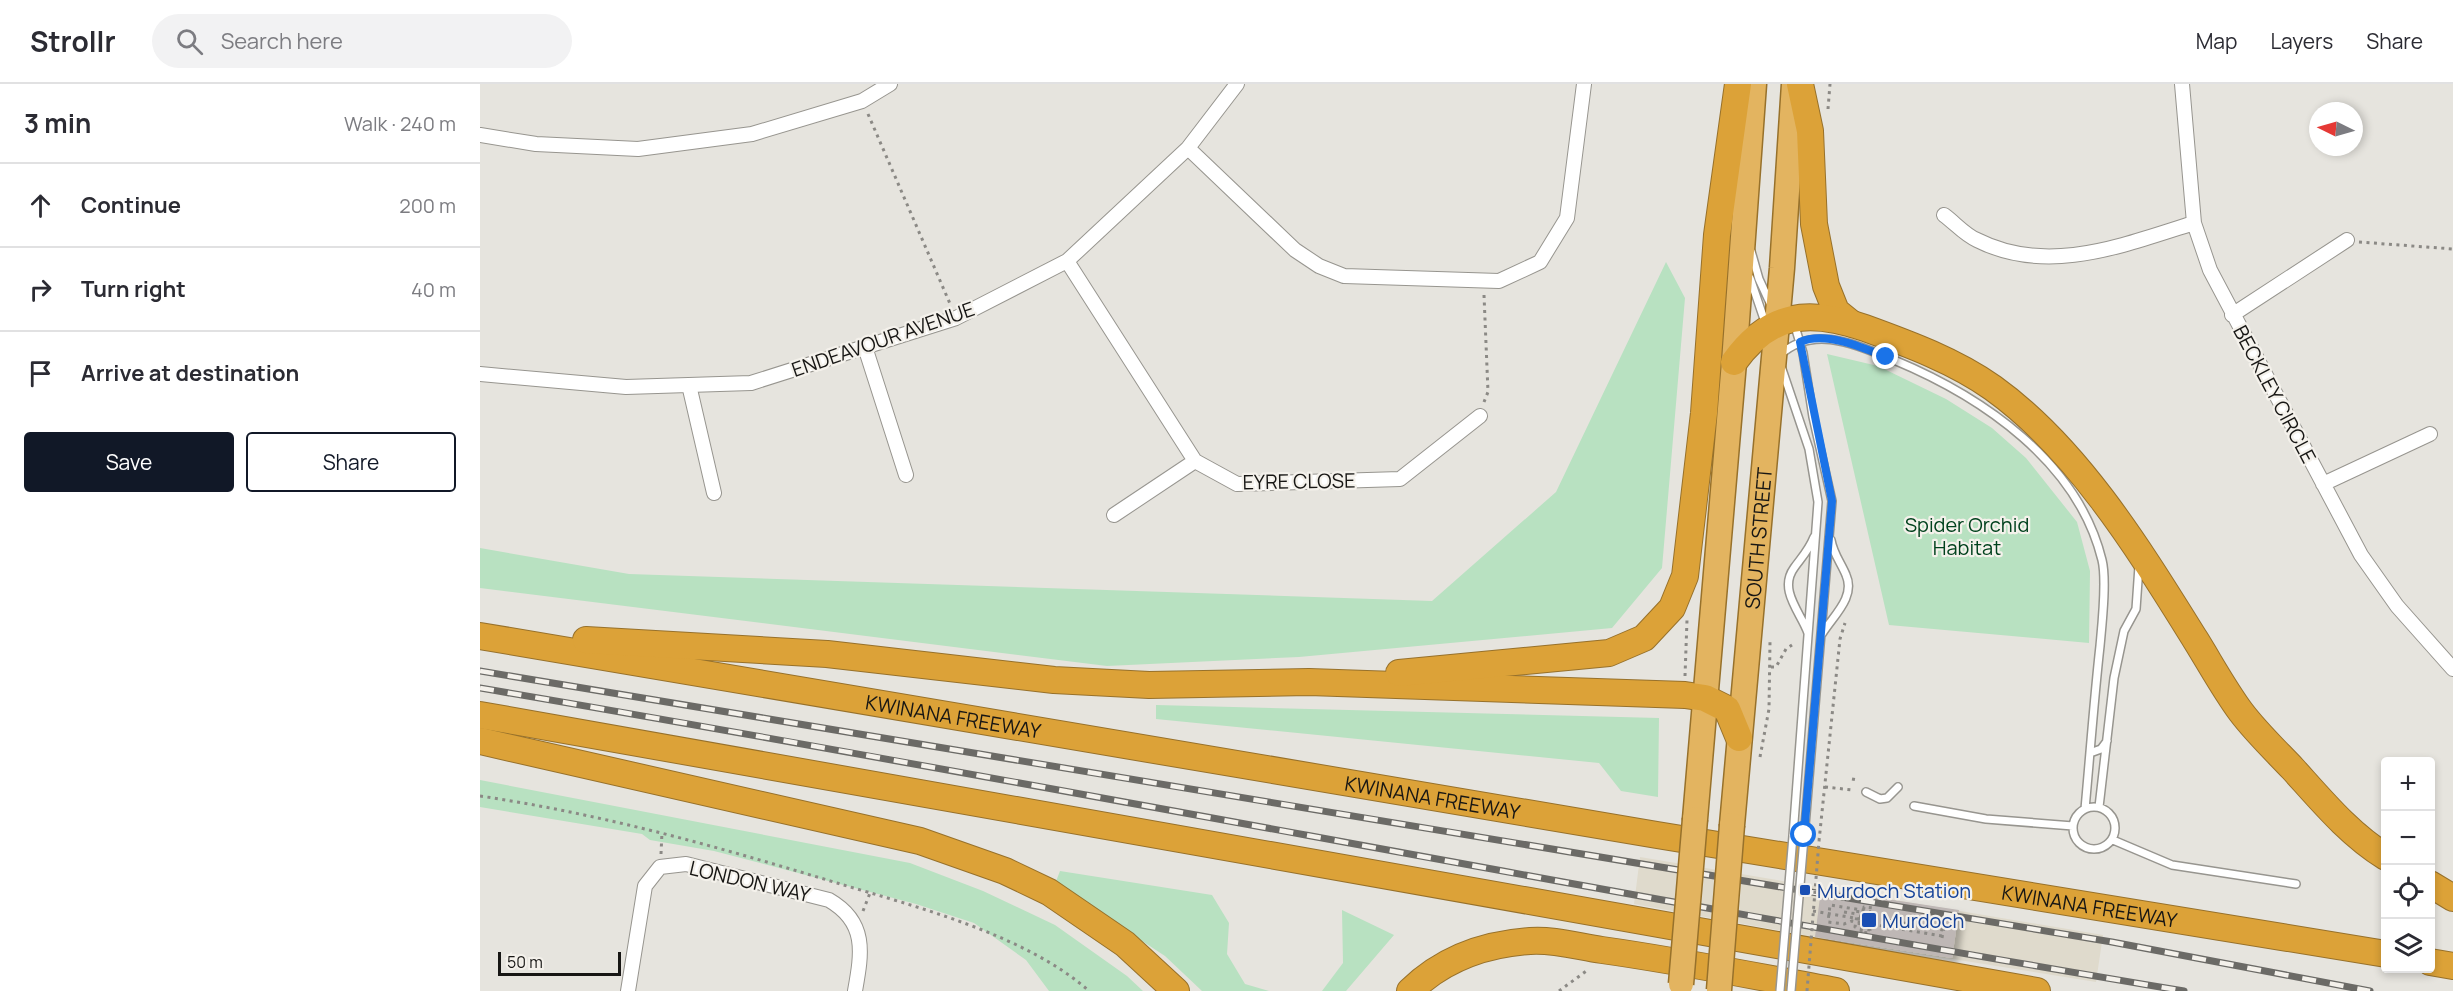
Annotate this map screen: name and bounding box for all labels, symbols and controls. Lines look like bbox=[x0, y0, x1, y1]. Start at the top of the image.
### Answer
search box bbox=[152, 14, 572, 68]
text: Strollr bbox=[30, 22, 116, 60]
icon: search bbox=[173, 25, 206, 58]
text: Search here bbox=[221, 26, 343, 56]
text: Map bbox=[2196, 27, 2237, 55]
text: Layers bbox=[2270, 27, 2333, 55]
text: Share bbox=[2366, 27, 2423, 55]
north arrow bbox=[2309, 102, 2363, 156]
text: 3 min bbox=[24, 105, 91, 141]
text: Walk · 240 m bbox=[344, 110, 456, 137]
icon: ahead bbox=[24, 189, 57, 222]
text: Continue bbox=[81, 190, 181, 220]
text: 200 m bbox=[399, 192, 456, 219]
icon: right bbox=[24, 273, 57, 306]
text: Turn right bbox=[81, 274, 186, 304]
text: 40 m bbox=[411, 276, 456, 303]
street label: ENDEAVOUR AVENUE bbox=[788, 295, 978, 383]
street label: BECKLEY CIRCLE bbox=[2227, 320, 2323, 468]
route end bbox=[1872, 343, 1898, 369]
icon: arrive bbox=[24, 357, 57, 390]
text: Arrive at destination bbox=[81, 358, 299, 388]
button: Save bbox=[24, 432, 234, 492]
button: Share bbox=[246, 432, 456, 492]
street label: SOUTH STREET bbox=[1738, 466, 1778, 610]
street label: EYRE CLOSE bbox=[1242, 467, 1356, 495]
park label: Spider Orchid Habitat bbox=[1905, 511, 2029, 561]
street label: KWINANA FREEWAY bbox=[864, 688, 1044, 744]
map controls bbox=[2381, 757, 2435, 973]
button: + bbox=[2381, 757, 2435, 811]
street label: KWINANA FREEWAY bbox=[1343, 769, 1523, 825]
button: − bbox=[2381, 811, 2435, 865]
route start bbox=[1790, 821, 1816, 847]
street label: LONDON WAY bbox=[687, 854, 814, 908]
button: locate bbox=[2381, 865, 2435, 919]
place label: Murdoch Station bbox=[1817, 877, 1971, 904]
street label: KWINANA FREEWAY bbox=[2000, 878, 2180, 933]
marker: Murdoch Station bbox=[1798, 883, 1812, 897]
place label: Murdoch bbox=[1882, 907, 1964, 934]
marker: Murdoch bbox=[1860, 911, 1878, 929]
button: layers bbox=[2381, 919, 2435, 973]
scale bar bbox=[498, 949, 621, 976]
text: 50 m bbox=[507, 951, 543, 973]

